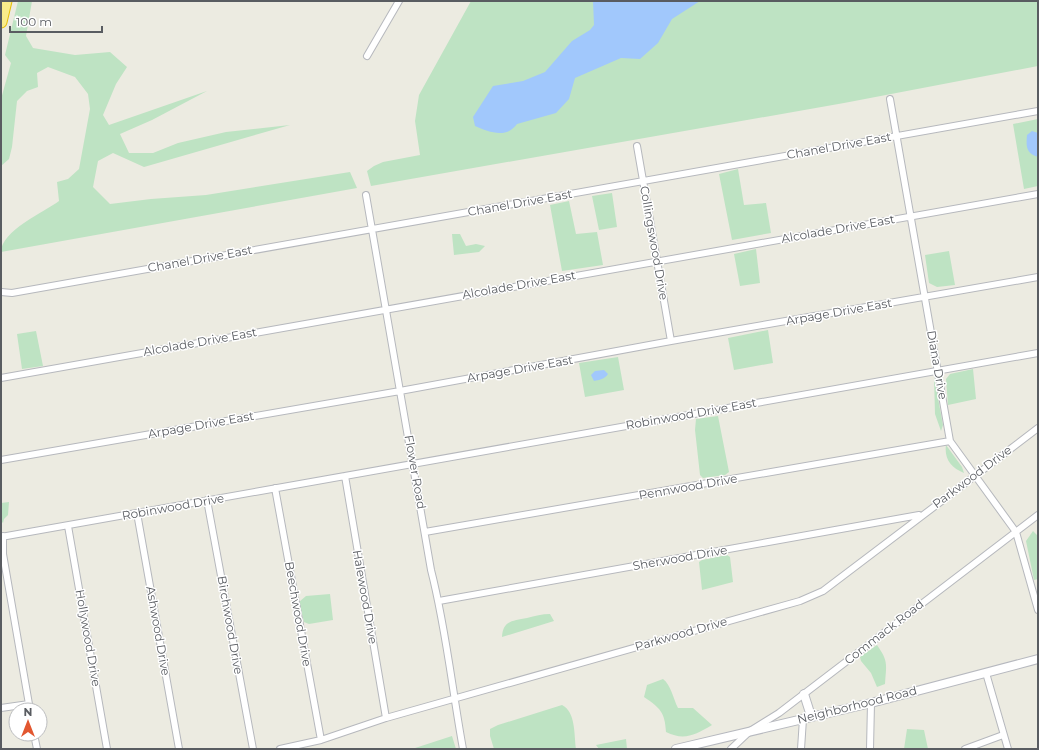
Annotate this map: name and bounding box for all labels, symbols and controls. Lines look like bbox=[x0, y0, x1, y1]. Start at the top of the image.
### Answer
scale bar bbox=[10, 8, 102, 34]
text: 100 m bbox=[16, 14, 52, 29]
street label: Chanel Drive East bbox=[786, 129, 892, 162]
street label: Collingswood Drive bbox=[637, 185, 672, 301]
street label: Chanel Drive East bbox=[467, 186, 573, 219]
street label: Alcolade Drive East bbox=[780, 211, 896, 246]
street label: Chanel Drive East bbox=[147, 242, 253, 275]
street label: Alcolade Drive East bbox=[461, 267, 577, 302]
street label: Arpage Drive East bbox=[785, 295, 893, 328]
street label: Alcolade Drive East bbox=[142, 324, 258, 359]
street label: Diana Drive bbox=[924, 329, 951, 401]
street label: Arpage Drive East bbox=[466, 352, 574, 385]
street label: Robinwood Drive East bbox=[624, 395, 758, 432]
street label: Arpage Drive East bbox=[147, 408, 255, 441]
street label: Flower Road bbox=[402, 434, 429, 510]
street label: Parkwood Drive bbox=[929, 442, 1014, 511]
street label: Pennwood Drive bbox=[637, 470, 738, 503]
street label: Robinwood Drive bbox=[121, 490, 225, 523]
street label: Sherwood Drive bbox=[631, 542, 728, 573]
street label: Halewood Drive bbox=[350, 549, 381, 645]
street label: Beechwood Drive bbox=[282, 560, 315, 668]
street label: Birchwood Drive bbox=[214, 575, 247, 675]
street label: Ashwood Drive bbox=[143, 585, 174, 677]
street label: Hollywood Drive bbox=[73, 588, 104, 688]
street label: Commack Road bbox=[841, 596, 926, 667]
street label: Parkwood Drive bbox=[633, 613, 729, 654]
street label: Neighborhood Road bbox=[796, 682, 918, 727]
north arrow bbox=[8, 702, 48, 742]
text: N bbox=[24, 705, 32, 719]

